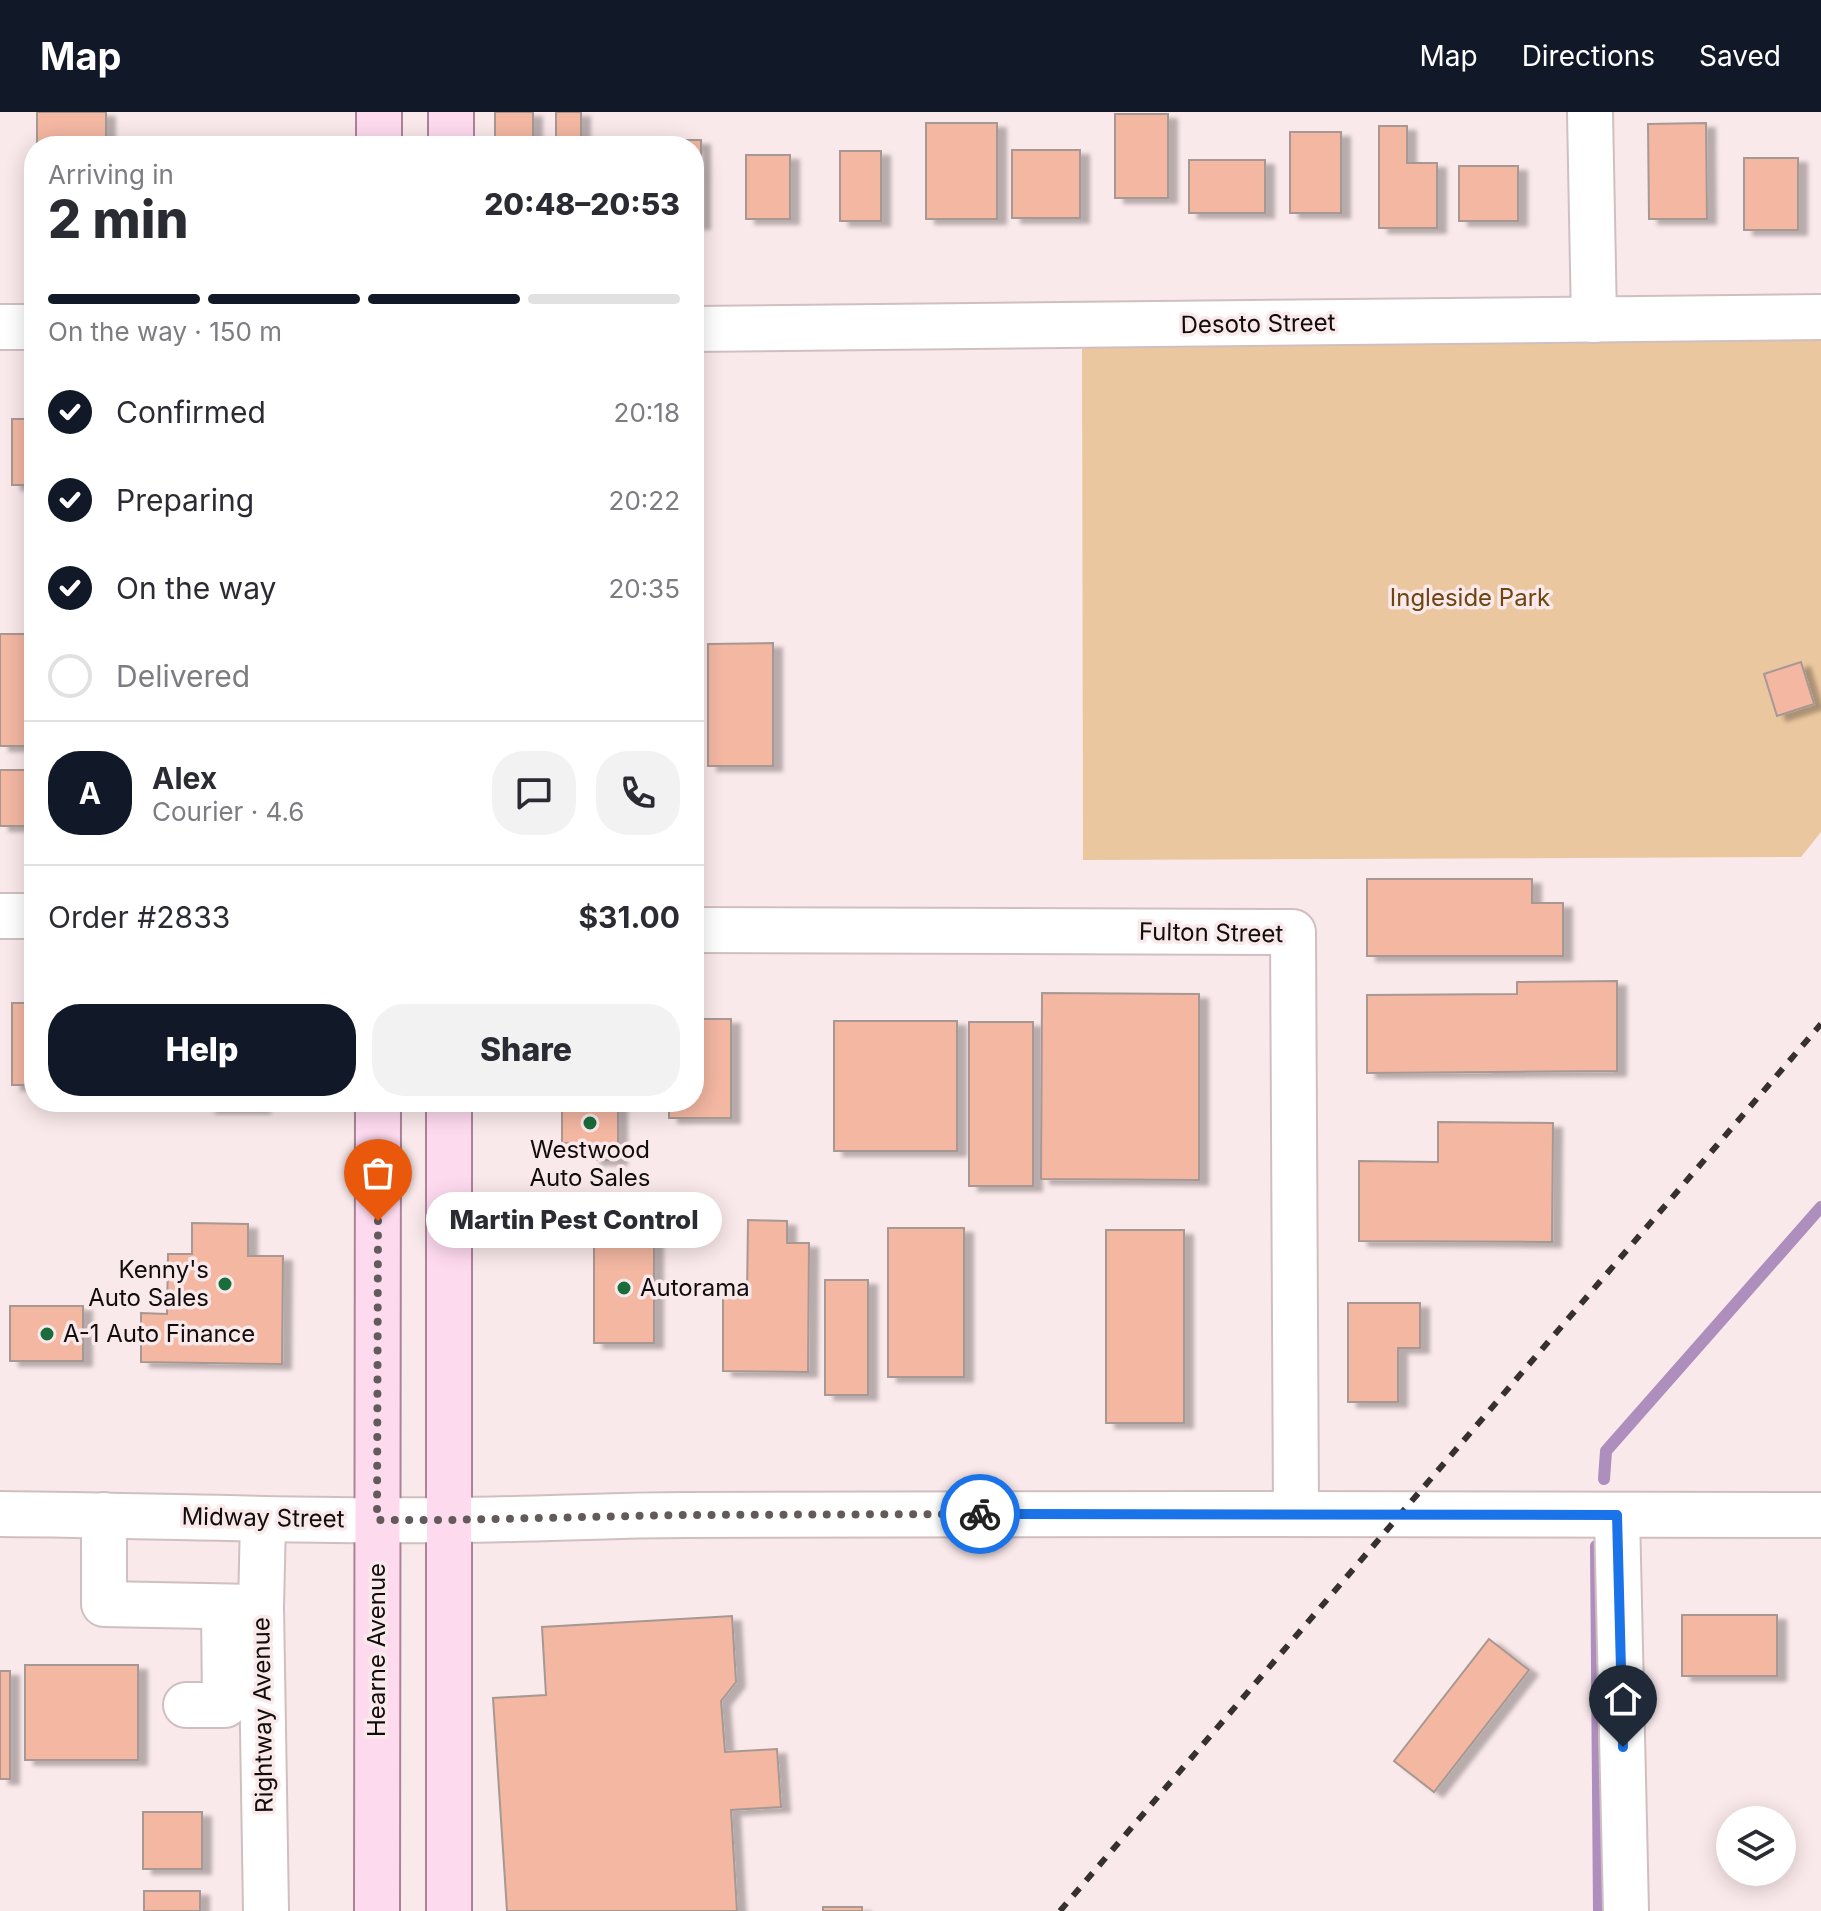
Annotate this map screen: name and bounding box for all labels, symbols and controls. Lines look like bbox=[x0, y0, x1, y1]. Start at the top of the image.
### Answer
text: Map bbox=[40, 33, 121, 79]
text: Map bbox=[1419, 39, 1478, 73]
text: Directions bbox=[1522, 39, 1655, 73]
text: Saved bbox=[1699, 39, 1781, 73]
text: Arriving in bbox=[48, 159, 174, 190]
text: 20:48–20:53 bbox=[484, 186, 680, 222]
text: 2 min bbox=[48, 188, 189, 251]
street label: Desoto Street bbox=[1180, 308, 1336, 339]
text: On the way · 150 m bbox=[48, 316, 282, 347]
icon: check bbox=[48, 390, 92, 434]
text: Confirmed bbox=[116, 394, 266, 430]
text: 20:18 bbox=[614, 397, 680, 428]
icon: check bbox=[48, 478, 92, 522]
text: Preparing bbox=[116, 482, 254, 518]
text: 20:22 bbox=[609, 485, 680, 516]
icon: check bbox=[48, 566, 92, 610]
text: On the way bbox=[116, 570, 276, 606]
text: 20:35 bbox=[608, 573, 680, 604]
park label: Ingleside Park bbox=[1390, 583, 1550, 612]
text: Delivered bbox=[116, 658, 250, 694]
button: chat bbox=[492, 751, 576, 835]
button: phone bbox=[596, 751, 680, 835]
text: Alex bbox=[152, 760, 217, 796]
text: A bbox=[79, 775, 101, 811]
text: Courier · 4.6 bbox=[152, 796, 304, 827]
text: Order #2833 bbox=[48, 899, 230, 935]
text: $31.00 bbox=[578, 899, 680, 935]
street label: Fulton Street bbox=[1139, 917, 1284, 948]
button: Help bbox=[48, 1004, 356, 1096]
button: Share bbox=[372, 1004, 680, 1096]
marker: Westwood Auto Sales bbox=[581, 1114, 599, 1132]
place label: Westwood Auto Sales bbox=[530, 1135, 650, 1192]
pin bbox=[344, 1139, 412, 1221]
icon: bag bbox=[356, 1151, 400, 1195]
callout: Martin Pest Control bbox=[426, 1193, 722, 1249]
text: Martin Pest Control bbox=[449, 1204, 699, 1235]
place label: Kenny's Auto Sales bbox=[88, 1255, 209, 1312]
place label: Autorama bbox=[640, 1273, 750, 1302]
marker: Kenny's Auto Sales bbox=[216, 1275, 234, 1293]
marker: Autorama bbox=[615, 1279, 633, 1297]
place label: A-1 Auto Finance bbox=[63, 1319, 255, 1348]
marker: A-1 Auto Finance bbox=[38, 1325, 56, 1343]
courier bbox=[940, 1474, 1020, 1554]
icon: bike bbox=[958, 1492, 1002, 1536]
street label: Midway Street bbox=[181, 1502, 345, 1533]
street label: Hearne Avenue bbox=[362, 1563, 391, 1737]
street label: Rightway Avenue bbox=[246, 1617, 279, 1813]
pin bbox=[1589, 1665, 1657, 1747]
icon: home bbox=[1601, 1677, 1645, 1721]
map controls bbox=[1716, 1806, 1796, 1886]
button: layers bbox=[1716, 1806, 1796, 1886]

